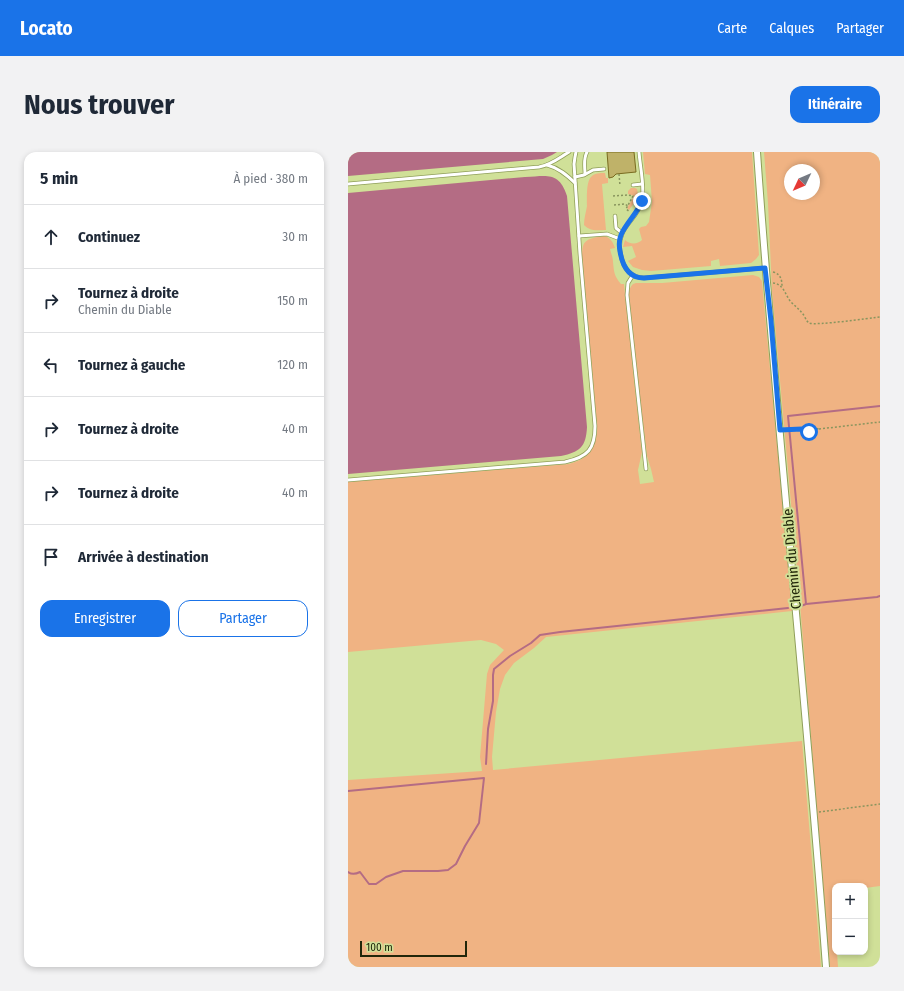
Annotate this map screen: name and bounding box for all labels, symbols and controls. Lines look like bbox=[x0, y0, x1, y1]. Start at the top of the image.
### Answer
text: Locato bbox=[20, 17, 73, 40]
text: Carte bbox=[717, 20, 747, 37]
text: Calques bbox=[769, 20, 814, 37]
text: Partager bbox=[836, 20, 884, 37]
button: Itinéraire bbox=[790, 86, 880, 123]
text: Nous trouver bbox=[24, 88, 175, 121]
north arrow bbox=[784, 164, 820, 200]
text: 5 min bbox=[40, 168, 78, 189]
text: À pied · 380 m bbox=[233, 171, 308, 186]
route end bbox=[633, 192, 651, 210]
icon: ahead bbox=[40, 226, 62, 248]
text: Continuez bbox=[78, 228, 140, 246]
text: 30 m bbox=[282, 229, 308, 244]
text: Tournez à droite bbox=[78, 284, 179, 302]
icon: right bbox=[40, 290, 62, 312]
text: 150 m bbox=[277, 293, 308, 308]
text: Chemin du Diable bbox=[78, 302, 172, 317]
icon: left bbox=[40, 354, 62, 376]
text: Tournez à gauche bbox=[78, 356, 185, 374]
text: 120 m bbox=[277, 357, 308, 372]
icon: right bbox=[40, 418, 62, 440]
text: Tournez à droite bbox=[78, 420, 179, 438]
text: 40 m bbox=[282, 421, 308, 436]
route start bbox=[800, 423, 818, 441]
icon: right bbox=[40, 482, 62, 504]
text: Tournez à droite bbox=[78, 484, 179, 502]
text: 40 m bbox=[282, 485, 308, 500]
street label: Chemin du Diable bbox=[779, 508, 805, 610]
icon: arrive bbox=[40, 546, 62, 568]
text: Arrivée à destination bbox=[78, 548, 209, 566]
button: Enregistrer bbox=[40, 600, 170, 637]
button: Partager bbox=[178, 600, 308, 637]
map controls bbox=[832, 883, 868, 955]
button: + bbox=[832, 883, 868, 919]
button: − bbox=[832, 919, 868, 955]
scale bar bbox=[360, 939, 467, 958]
text: 100 m bbox=[366, 941, 393, 954]

